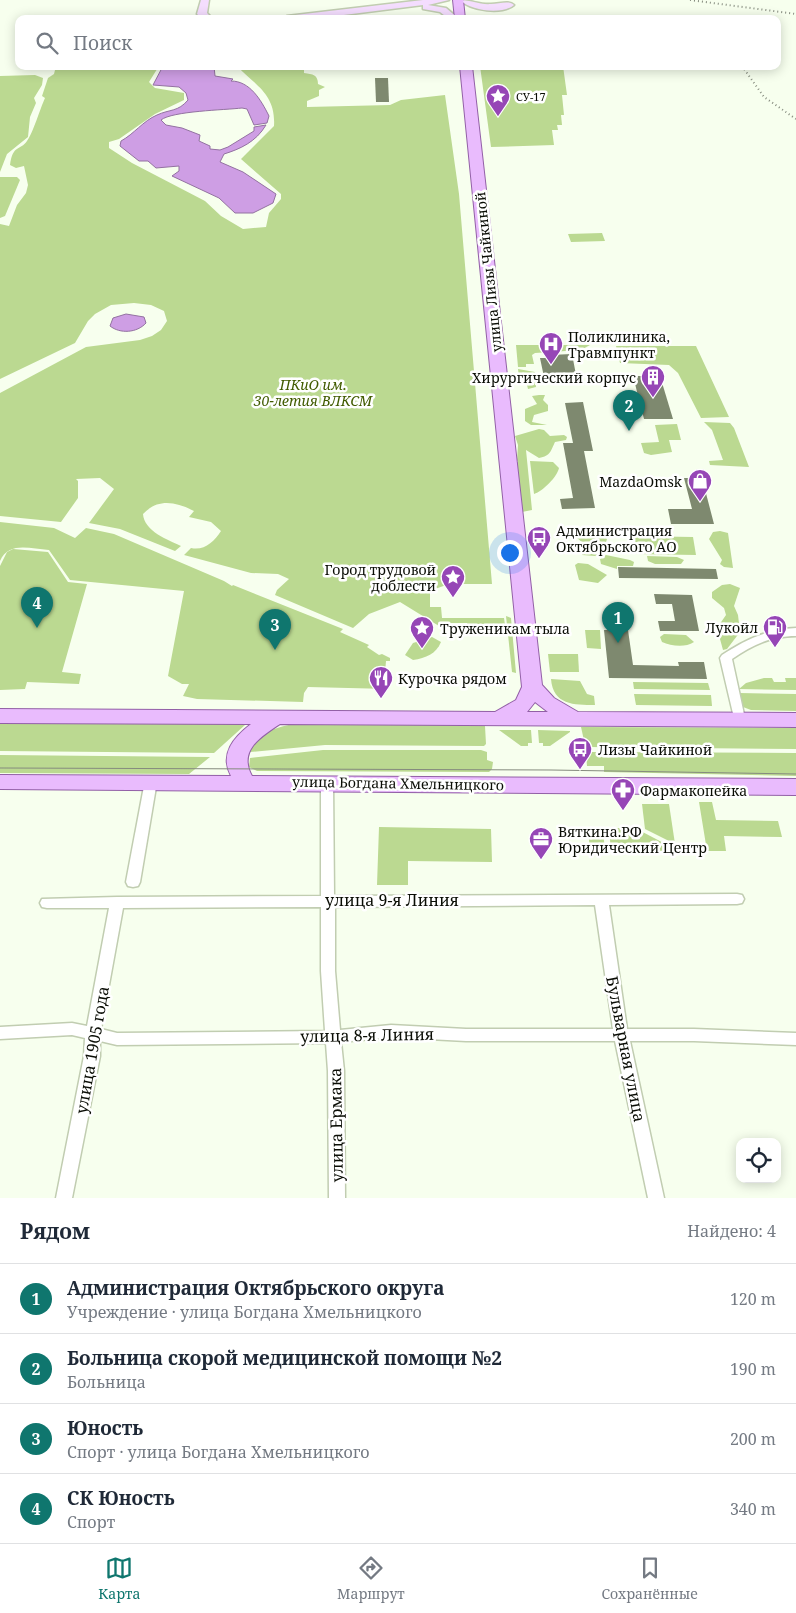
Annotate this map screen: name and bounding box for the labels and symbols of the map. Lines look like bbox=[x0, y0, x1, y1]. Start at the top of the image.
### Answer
place icon: СУ-17 bbox=[485, 83, 511, 117]
place label: СУ-17 bbox=[516, 89, 546, 104]
street label: улица Лизы Чайкиной bbox=[470, 191, 506, 353]
place label: Поликлиника, Травмпункт bbox=[568, 327, 670, 362]
hospital icon: Поликлиника, Травмпункт bbox=[538, 331, 564, 365]
building icon: Хирургический корпус bbox=[640, 364, 666, 398]
place label: Хирургический корпус bbox=[472, 368, 636, 387]
park label: ПКиО им. 30-летия ВЛКСМ bbox=[253, 375, 374, 410]
pin: 2 bbox=[613, 390, 645, 431]
shop icon: MazdaOmsk bbox=[687, 468, 713, 502]
place label: MazdaOmsk bbox=[599, 472, 683, 491]
place label: Администрация Октябрьского АО bbox=[556, 521, 677, 556]
bus stop icon: Администрация Октябрьского АО bbox=[526, 525, 552, 559]
your location bbox=[497, 540, 523, 566]
place label: Город трудовой доблести bbox=[324, 560, 436, 595]
place icon: Город трудовой доблести bbox=[440, 564, 466, 598]
pin: 4 bbox=[21, 587, 53, 628]
pin: 1 bbox=[602, 602, 634, 643]
pin: 3 bbox=[259, 609, 291, 650]
fuel station icon: Лукойл bbox=[762, 614, 788, 648]
place icon: Труженикам тыла bbox=[409, 615, 435, 649]
place label: Лукойл bbox=[705, 618, 758, 637]
place label: Труженикам тыла bbox=[440, 619, 570, 638]
restaurant icon: Курочка рядом bbox=[368, 665, 394, 699]
place label: Курочка рядом bbox=[398, 669, 507, 688]
bus stop icon: Лизы Чайкиной bbox=[567, 736, 593, 770]
place label: Лизы Чайкиной bbox=[598, 740, 712, 759]
street label: улица Богдана Хмельницкого bbox=[292, 772, 504, 794]
pharmacy icon: Фармакопейка bbox=[610, 777, 636, 811]
place label: Фармакопейка bbox=[640, 781, 747, 800]
place label: Вяткина.РФ Юридический Центр bbox=[558, 822, 707, 857]
office icon: Вяткина.РФ Юридический Центр bbox=[528, 826, 554, 860]
street label: улица 9-я Линия bbox=[325, 889, 459, 911]
street label: Бульварная улица bbox=[601, 974, 651, 1124]
street label: улица 1905 года bbox=[70, 984, 114, 1116]
street label: улица 8-я Линия bbox=[300, 1023, 434, 1047]
street label: улица Ермака bbox=[324, 1067, 348, 1183]

